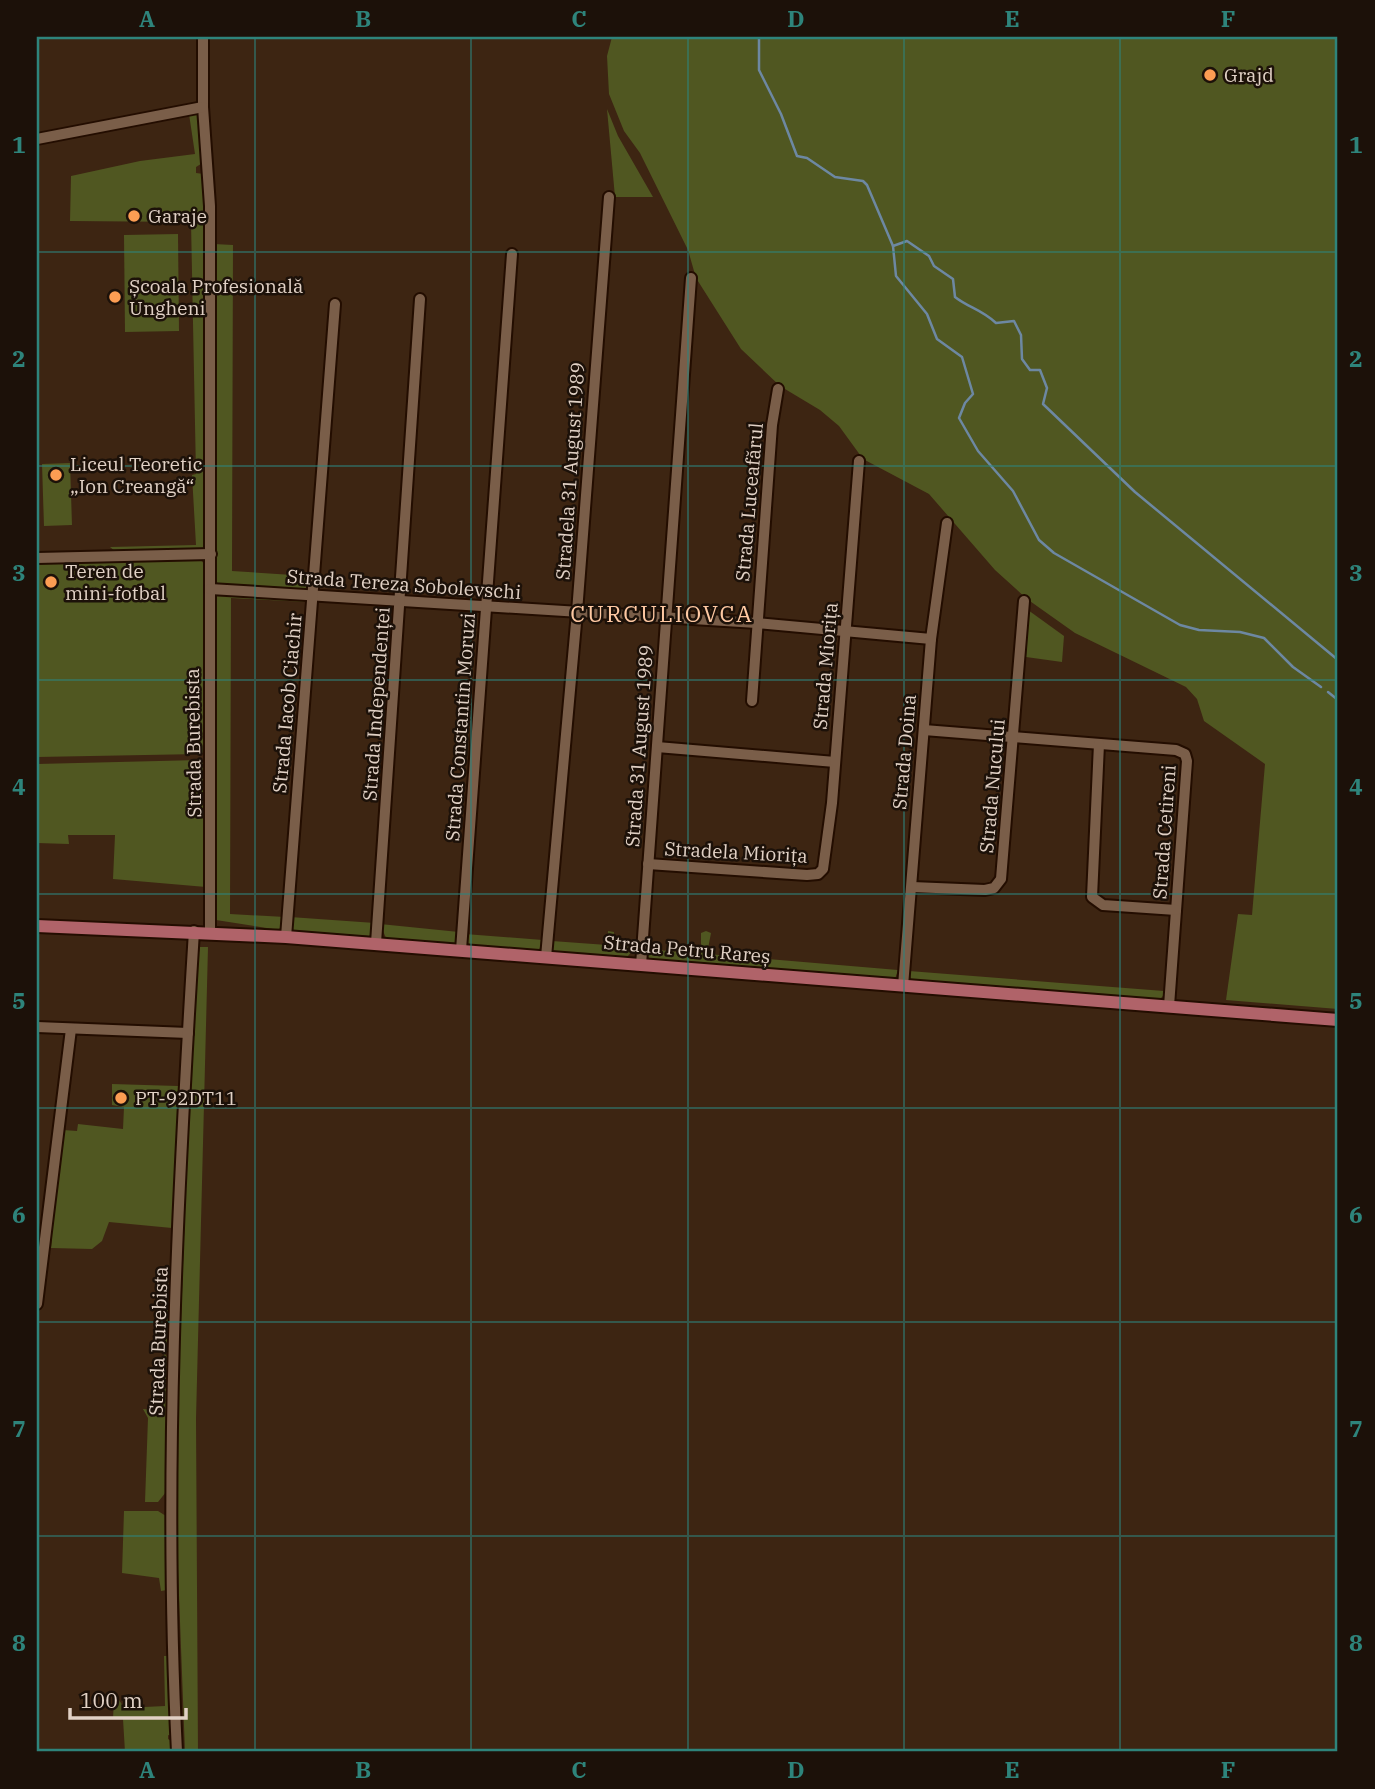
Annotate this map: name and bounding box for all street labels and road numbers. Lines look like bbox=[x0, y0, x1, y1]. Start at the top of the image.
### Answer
street label: Stradela 31 August 1989 bbox=[550, 361, 590, 581]
street label: Strada Luceafărul bbox=[730, 421, 768, 582]
street label: Strada Tereza Sobolevschi bbox=[286, 564, 522, 604]
street label: Strada Miorița bbox=[807, 601, 843, 731]
street label: Strada Independenței bbox=[357, 606, 395, 802]
street label: Strada Iacob Ciachir bbox=[267, 611, 307, 794]
street label: Strada Constantin Moruzi bbox=[440, 612, 480, 842]
street label: Strada 31 August 1989 bbox=[620, 644, 658, 848]
street label: Strada Burebista bbox=[180, 668, 206, 818]
street label: Strada Doina bbox=[887, 693, 921, 811]
street label: Strada Nucului bbox=[974, 718, 1010, 854]
street label: Strada Cetireni bbox=[1147, 764, 1181, 900]
street label: Stradela Miorița bbox=[664, 836, 808, 868]
street label: Strada Petru Rareș bbox=[603, 930, 771, 968]
street label: Strada Burebista bbox=[143, 1266, 173, 1416]

